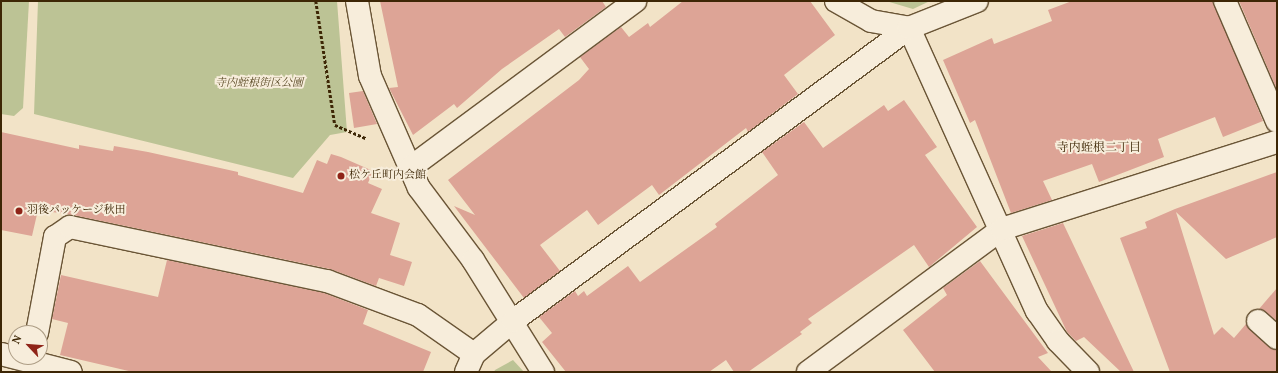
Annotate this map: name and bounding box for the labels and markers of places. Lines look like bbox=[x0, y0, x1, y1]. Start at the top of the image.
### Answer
place label: 松ケ丘町内会館 bbox=[349, 169, 426, 183]
marker: 松ケ丘町内会館 bbox=[336, 171, 346, 181]
place label: 羽後パッケージ秋田 bbox=[27, 204, 126, 218]
marker: 羽後パッケージ秋田 bbox=[14, 206, 24, 216]

